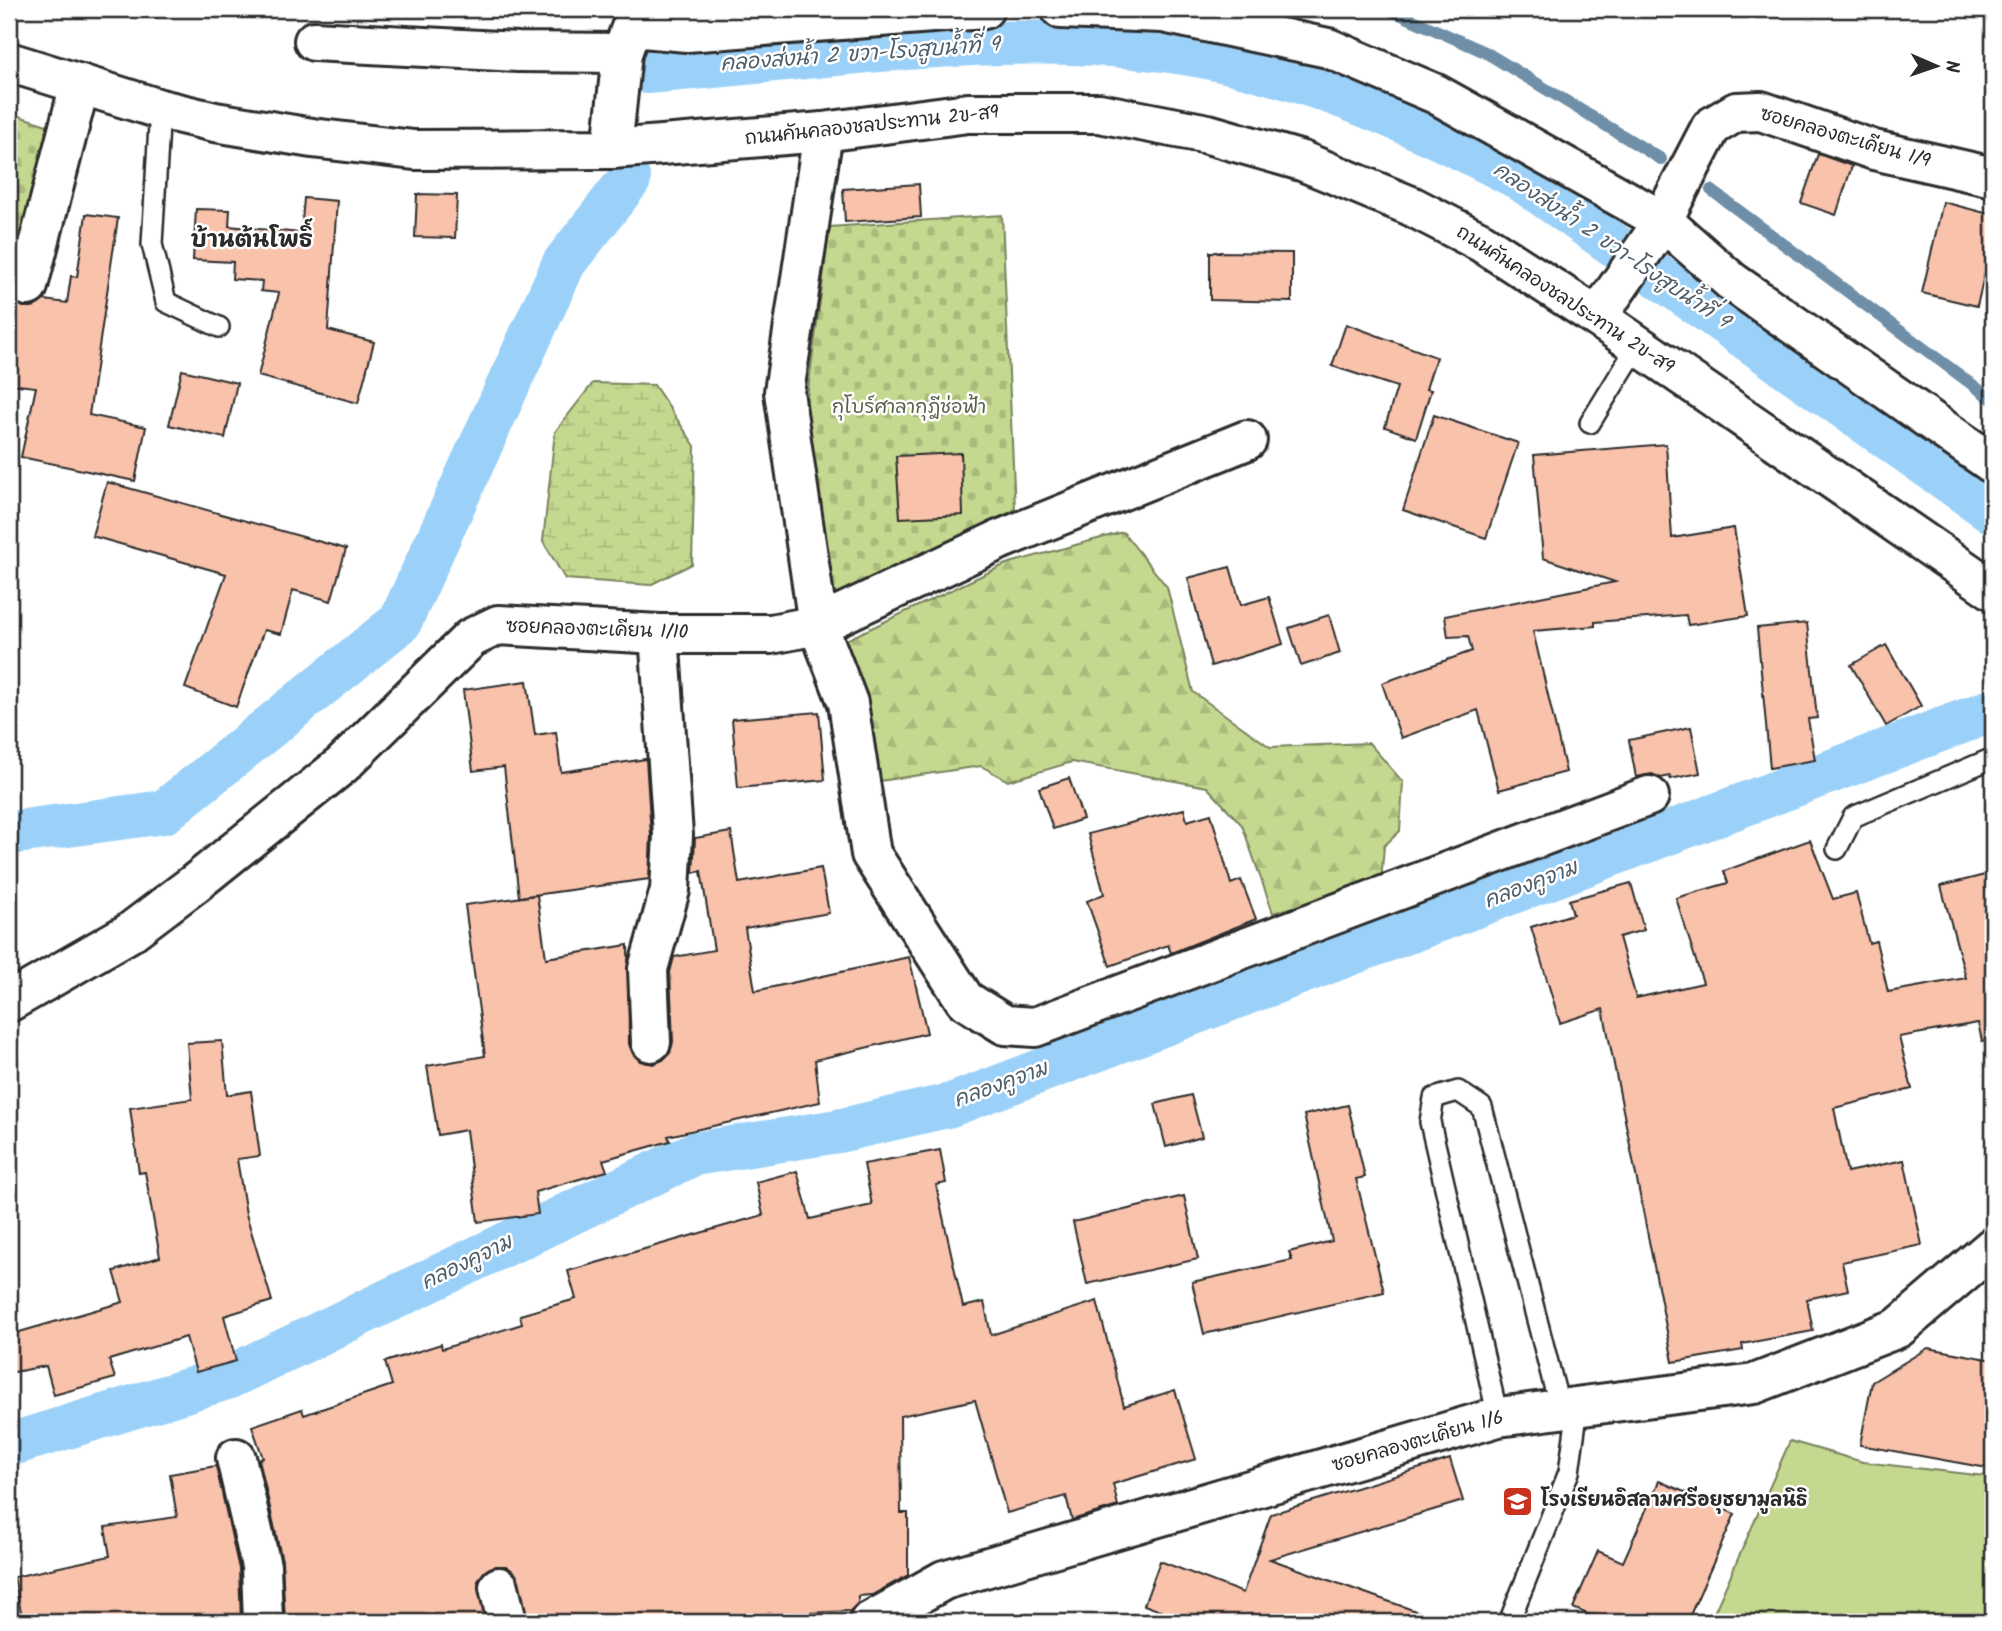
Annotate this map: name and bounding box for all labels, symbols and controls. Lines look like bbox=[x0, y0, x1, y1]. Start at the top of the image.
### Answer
water label: คลองส่งน้ำ 2 ขวา-โรงสูบน้ำที่ 9 bbox=[719, 24, 1003, 81]
north arrow bbox=[1900, 32, 1970, 102]
text: N bbox=[1936, 60, 1966, 73]
street label: ถนนคันคลองชลประทาน 2ข-ส9 bbox=[743, 98, 1001, 154]
street label: ซอยคลองตะเคียน 1/9 bbox=[1756, 99, 1934, 177]
water label: คลองส่งน้ำ 2 ขวา-โรงสูบน้ำที่ 9 bbox=[1486, 150, 1741, 339]
district label: บ้านต้นโพธิ์ bbox=[191, 218, 313, 259]
street label: ถนนคันคลองชลประทาน 2ข-ส9 bbox=[1450, 218, 1680, 382]
park label: กุโบร์ศาลากุฎีช่อฟ้า bbox=[832, 393, 986, 423]
street label: ซอยคลองตะเคียน 1/10 bbox=[505, 612, 689, 648]
water label: คลองคูจาม bbox=[1479, 851, 1585, 918]
water label: คลองคูจาม bbox=[949, 1052, 1055, 1117]
water label: คลองคูจาม bbox=[416, 1226, 520, 1299]
street label: ซอยคลองตะเคียน 1/6 bbox=[1328, 1403, 1508, 1481]
school or university icon: โรงเรียนอิสลามศรีอยุธยามูลนิธิ bbox=[1501, 1484, 1535, 1518]
place label: โรงเรียนอิสลามศรีอยุธยามูลนิธิ bbox=[1540, 1486, 1808, 1516]

